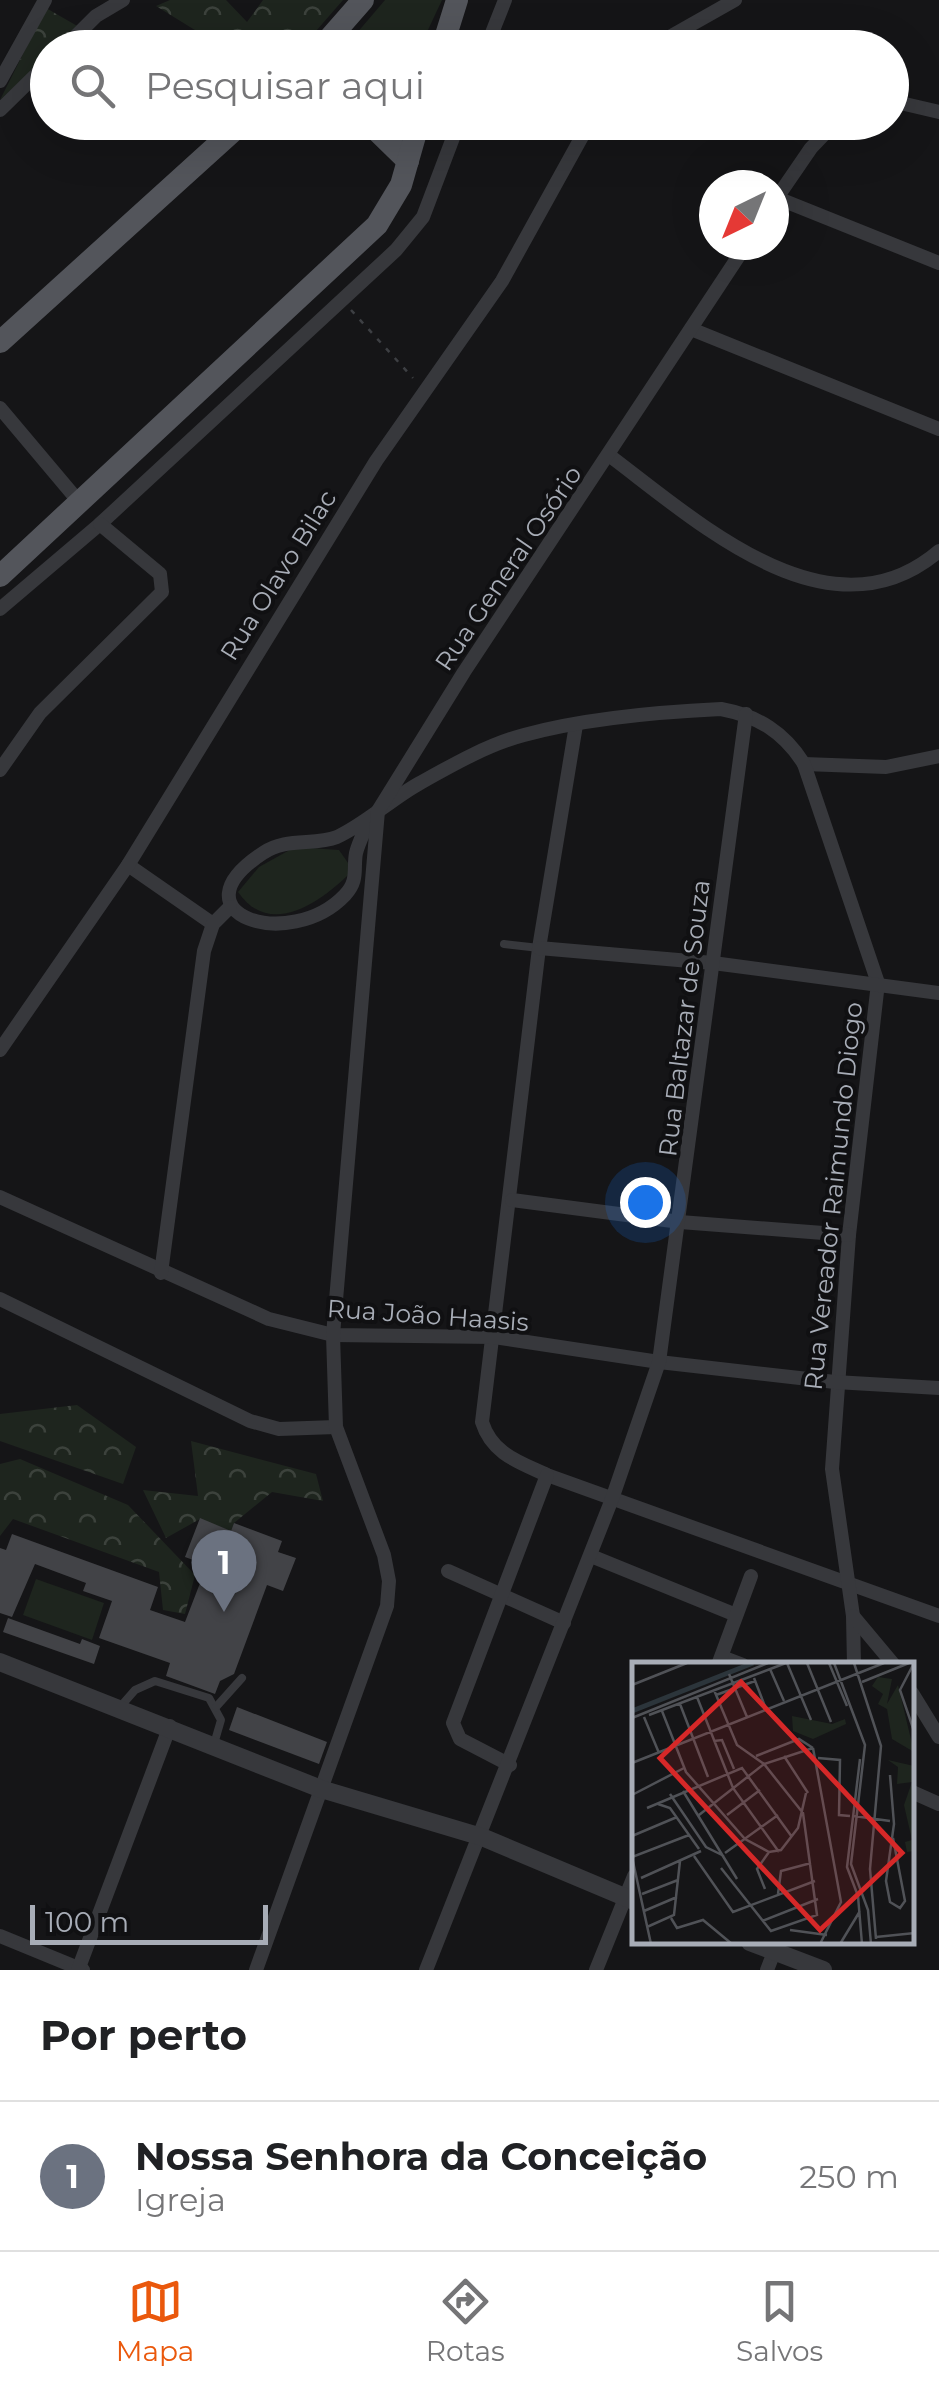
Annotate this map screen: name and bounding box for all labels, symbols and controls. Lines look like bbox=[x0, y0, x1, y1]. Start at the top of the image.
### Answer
search box bbox=[30, 30, 909, 140]
icon: search bbox=[65, 58, 120, 113]
text: Pesquisar aqui bbox=[145, 62, 425, 109]
north arrow bbox=[699, 170, 789, 260]
street label: Rua General Osório bbox=[428, 460, 588, 676]
street label: Rua Olavo Bilac bbox=[214, 484, 342, 666]
street label: Rua Baltazar de Souza bbox=[652, 878, 716, 1158]
street label: Rua Vereador Raimundo Diogo bbox=[798, 1000, 868, 1392]
your location bbox=[620, 1177, 671, 1228]
street label: Rua João Haasis bbox=[326, 1293, 530, 1337]
pin: 1 bbox=[192, 1530, 256, 1612]
inset map bbox=[632, 1662, 914, 1945]
scale bar bbox=[30, 1900, 268, 1944]
text: 100 m bbox=[45, 1905, 129, 1939]
text: Por perto bbox=[40, 2009, 247, 2061]
text: Nossa Senhora da Conceição bbox=[135, 2133, 707, 2180]
text: 1 bbox=[66, 2157, 79, 2196]
text: 250 m bbox=[799, 2157, 899, 2196]
text: Igreja bbox=[135, 2180, 226, 2219]
tab: Mapa bbox=[116, 2274, 194, 2368]
tab: Rotas bbox=[426, 2274, 505, 2368]
tab: Salvos bbox=[736, 2274, 823, 2368]

